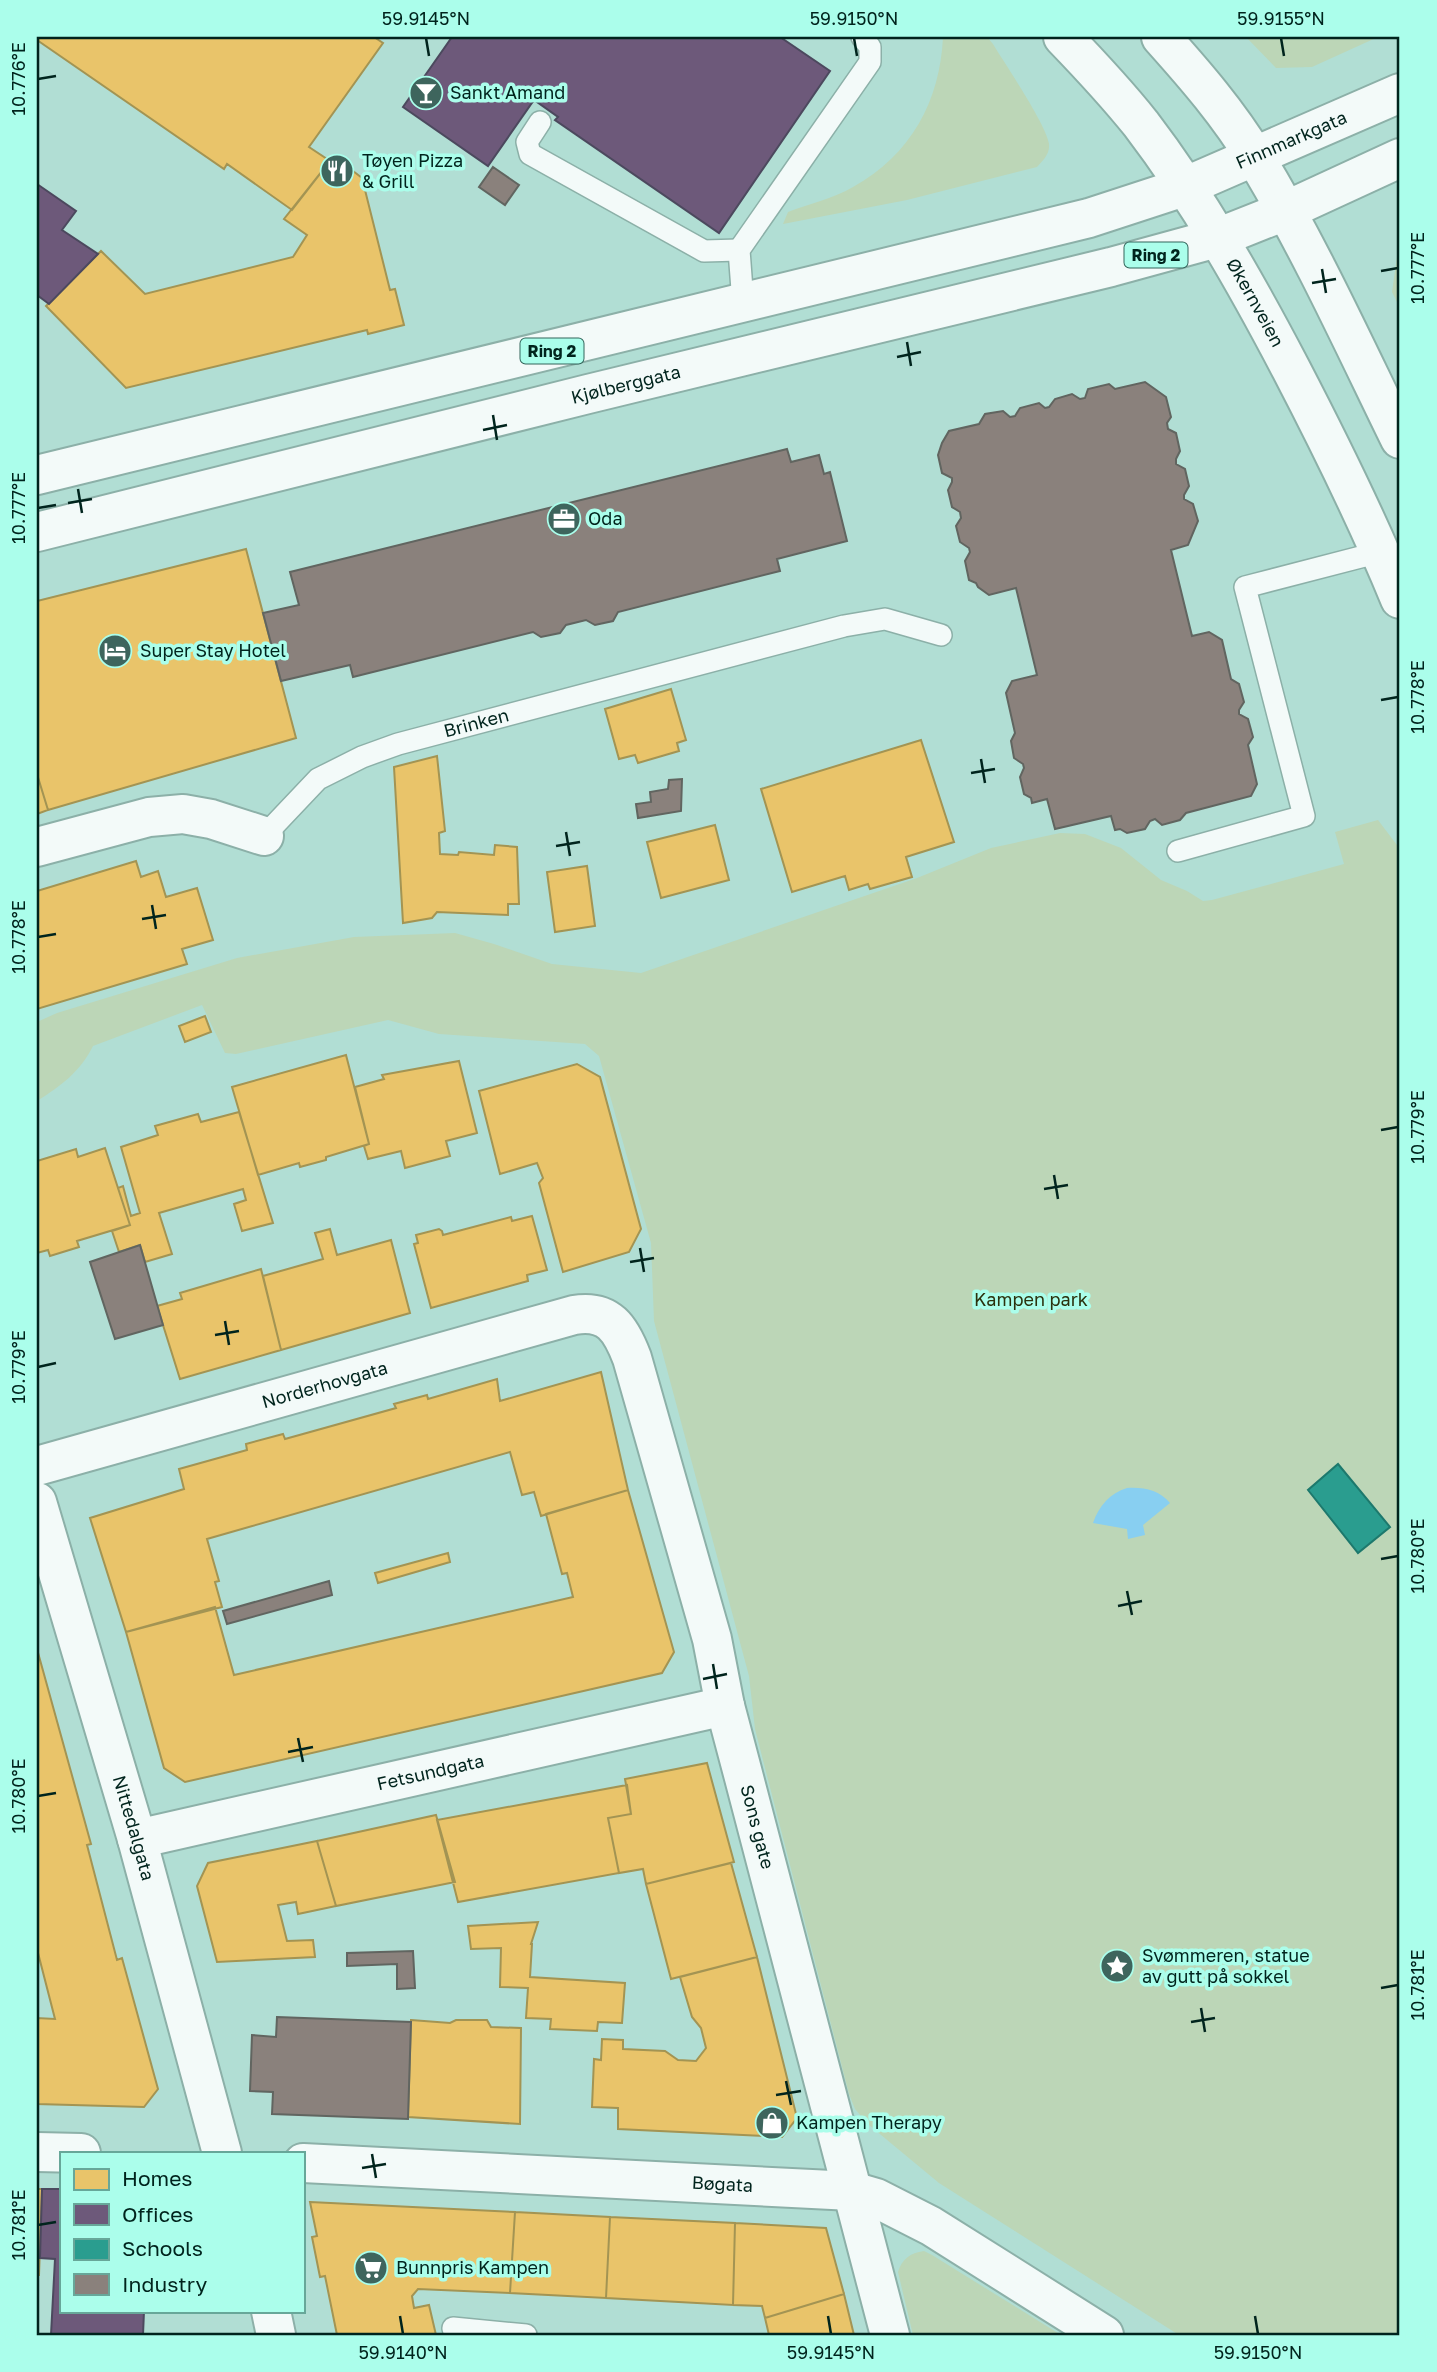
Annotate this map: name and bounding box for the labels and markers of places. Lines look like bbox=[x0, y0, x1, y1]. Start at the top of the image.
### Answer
bar icon: Sankt Amand bbox=[407, 74, 445, 112]
place label: Sankt Amand bbox=[450, 81, 565, 103]
place label: Tøyen Pizza & Grill bbox=[362, 149, 463, 192]
restaurant icon: Tøyen Pizza & Grill bbox=[318, 152, 356, 190]
office icon: Oda bbox=[545, 500, 583, 538]
place label: Oda bbox=[588, 507, 623, 529]
hotel icon: Super Stay Hotel bbox=[96, 632, 134, 670]
place label: Super Stay Hotel bbox=[140, 639, 286, 661]
place label: Svømmeren, statue av gutt på sokkel bbox=[1142, 1944, 1310, 1987]
place icon: Svømmeren, statue av gutt på sokkel bbox=[1098, 1947, 1136, 1985]
shop icon: Kampen Therapy bbox=[753, 2104, 791, 2142]
place label: Kampen Therapy bbox=[796, 2111, 942, 2133]
supermarket icon: Bunnpris Kampen bbox=[352, 2249, 390, 2287]
place label: Bunnpris Kampen bbox=[396, 2256, 549, 2278]

